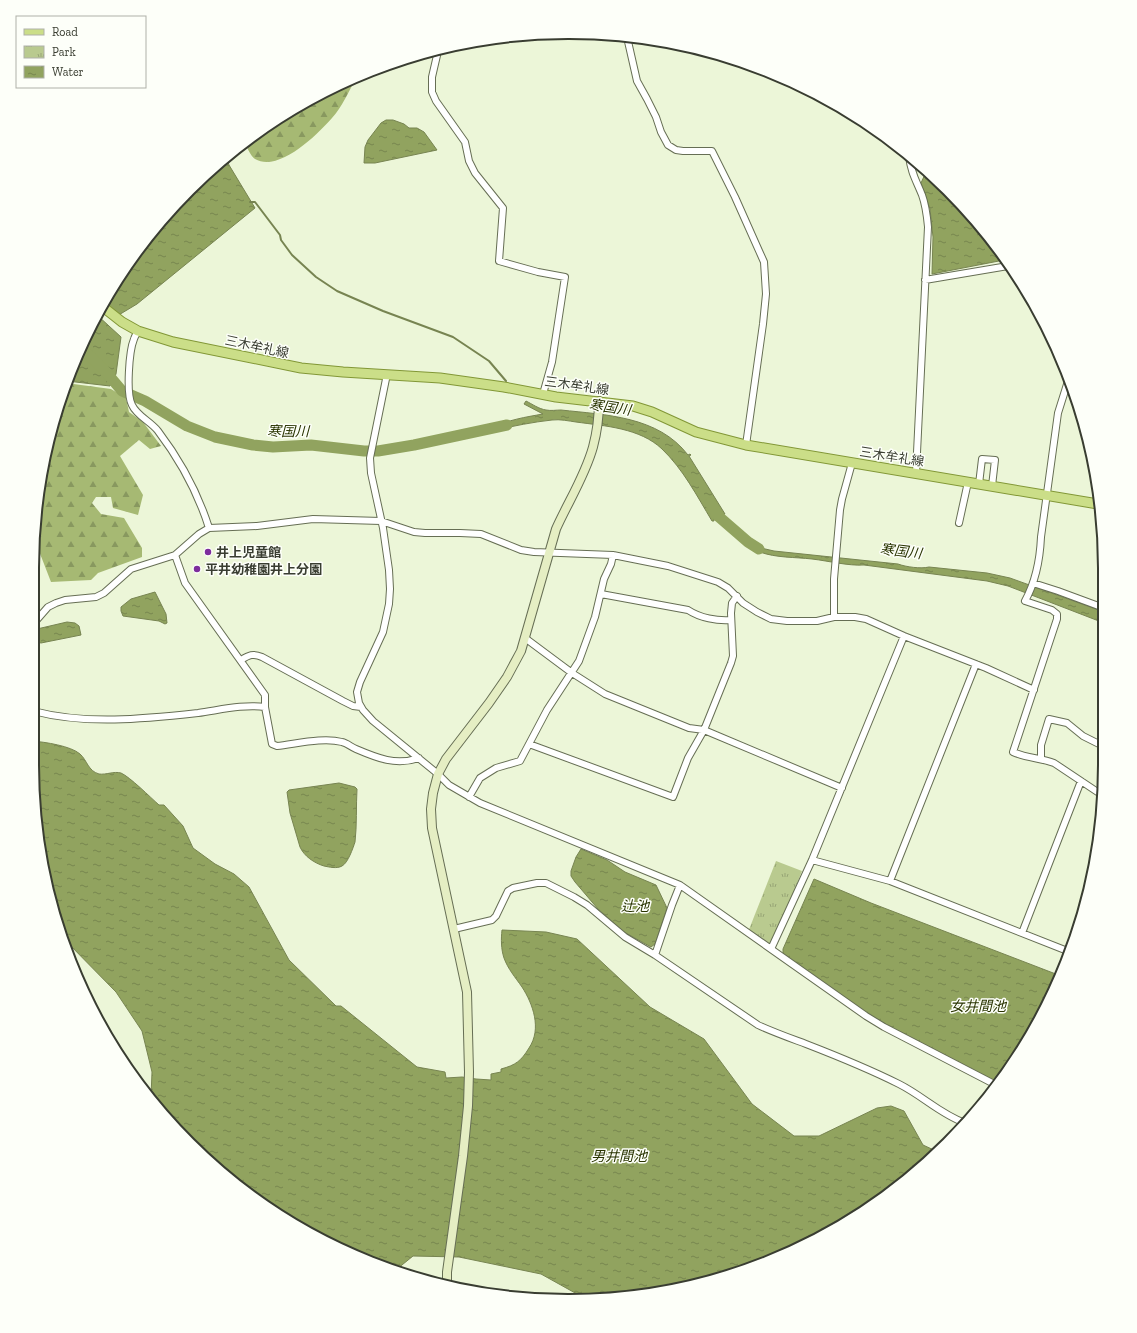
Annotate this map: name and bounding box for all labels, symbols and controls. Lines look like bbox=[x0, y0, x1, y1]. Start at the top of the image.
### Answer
legend bbox=[16, 16, 146, 88]
text: Road bbox=[52, 25, 78, 39]
text: Park bbox=[52, 45, 77, 59]
text: Water bbox=[52, 65, 84, 79]
street label: 三木牟礼線 bbox=[224, 332, 290, 361]
street label: 三木牟礼線 bbox=[544, 374, 610, 397]
water label: 寒国川 bbox=[588, 396, 634, 419]
water label: 寒国川 bbox=[267, 423, 311, 440]
street label: 三木牟礼線 bbox=[859, 444, 925, 469]
water label: 寒国川 bbox=[879, 541, 925, 563]
place label: 井上児童館 bbox=[216, 545, 281, 560]
marker: 井上児童館 bbox=[203, 547, 213, 557]
place label: 平井幼稚園井上分園 bbox=[205, 562, 322, 577]
marker: 平井幼稚園井上分園 bbox=[192, 564, 202, 574]
water label: 辻池 bbox=[621, 898, 651, 915]
water label: 女井間池 bbox=[950, 998, 1008, 1015]
water label: 男井間池 bbox=[591, 1148, 649, 1165]

